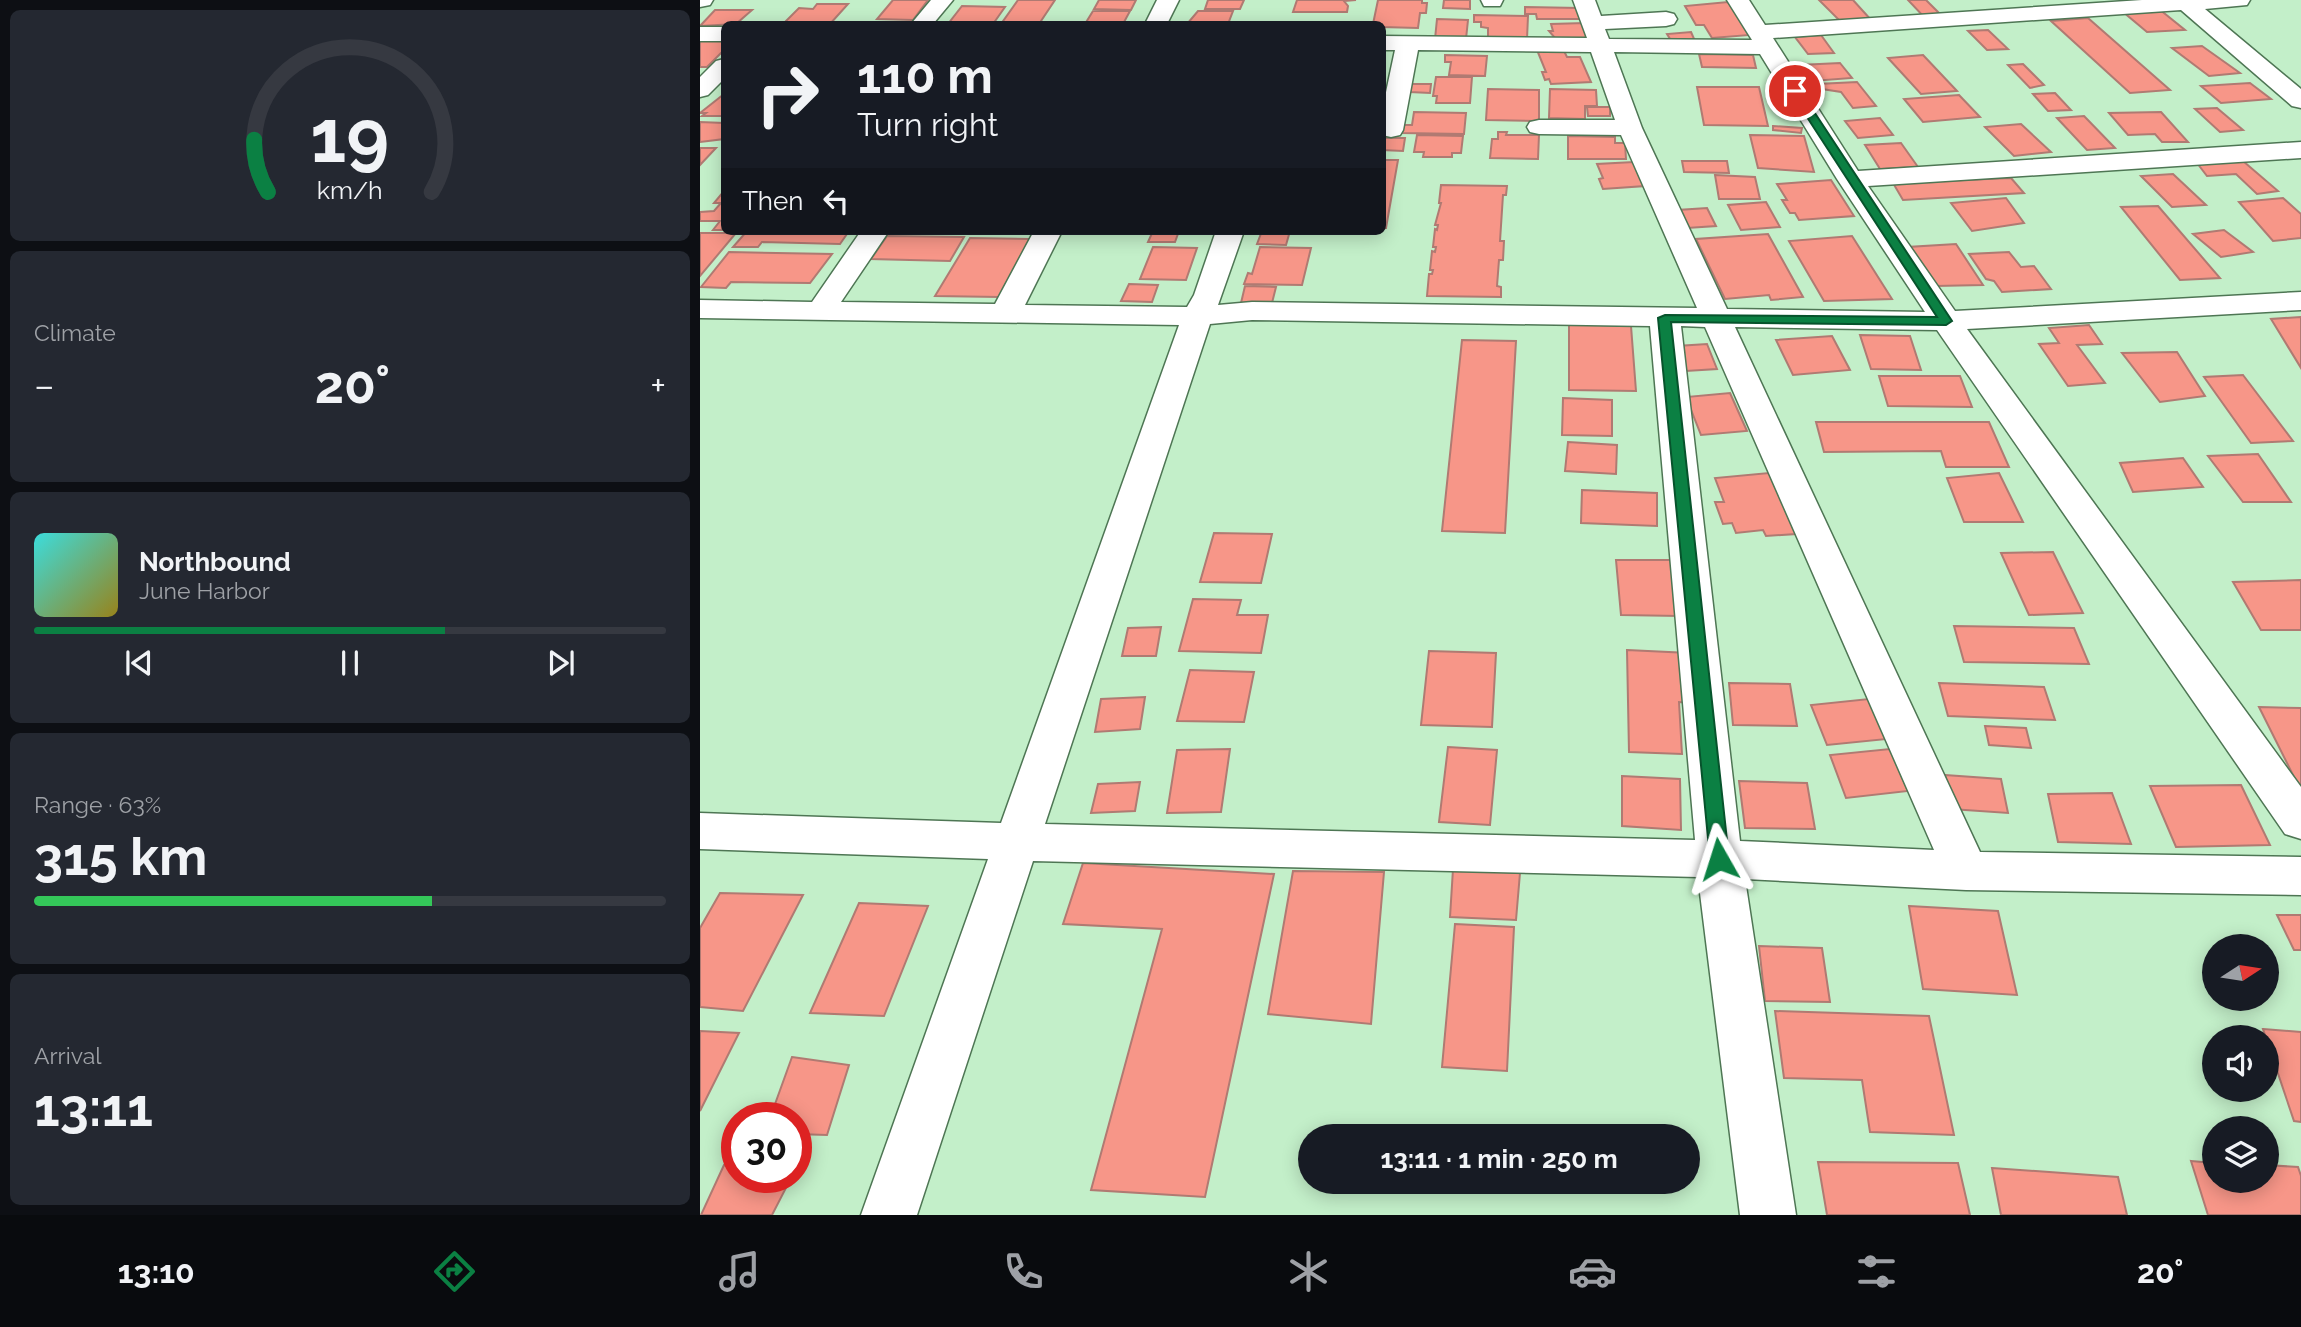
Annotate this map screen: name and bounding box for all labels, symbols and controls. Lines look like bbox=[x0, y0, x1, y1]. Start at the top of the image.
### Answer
text: 110 m bbox=[857, 47, 993, 104]
icon: right bbox=[742, 49, 833, 140]
pin bbox=[1765, 61, 1825, 121]
icon: arrive bbox=[1776, 72, 1814, 110]
text: 19 bbox=[311, 94, 389, 179]
text: Turn right bbox=[857, 106, 998, 143]
text: km/h bbox=[317, 174, 383, 204]
icon: left bbox=[817, 182, 855, 220]
text: Then bbox=[742, 186, 803, 216]
text: Climate bbox=[34, 319, 116, 346]
text: 20° bbox=[315, 354, 390, 415]
text: − bbox=[34, 363, 54, 408]
text: + bbox=[650, 363, 666, 408]
text: Northbound bbox=[139, 547, 291, 577]
text: June Harbor bbox=[139, 577, 270, 604]
icon: previous bbox=[120, 644, 158, 682]
icon: pause bbox=[331, 644, 369, 682]
icon: next bbox=[542, 644, 580, 682]
text: Range · 63% bbox=[34, 791, 161, 818]
position arrow bbox=[1682, 822, 1756, 896]
text: 315 km bbox=[34, 826, 207, 887]
north arrow bbox=[2202, 934, 2278, 1012]
map controls bbox=[2202, 934, 2279, 1193]
button: sound bbox=[2202, 1025, 2279, 1102]
text: Arrival bbox=[34, 1042, 101, 1069]
text: 13:11 bbox=[34, 1077, 153, 1138]
speed limit sign: 30 bbox=[721, 1102, 812, 1193]
button: layers bbox=[2202, 1116, 2279, 1193]
text: 13:11 · 1 min · 250 m bbox=[1380, 1144, 1618, 1174]
icon: directions bbox=[430, 1247, 479, 1296]
icon: music bbox=[715, 1247, 764, 1296]
icon: phone bbox=[999, 1247, 1048, 1296]
icon: climate bbox=[1284, 1247, 1333, 1296]
icon: car bbox=[1568, 1247, 1617, 1296]
icon: filters bbox=[1852, 1247, 1901, 1296]
text: 13:10 bbox=[118, 1253, 195, 1290]
text: 20° bbox=[2137, 1253, 2183, 1290]

